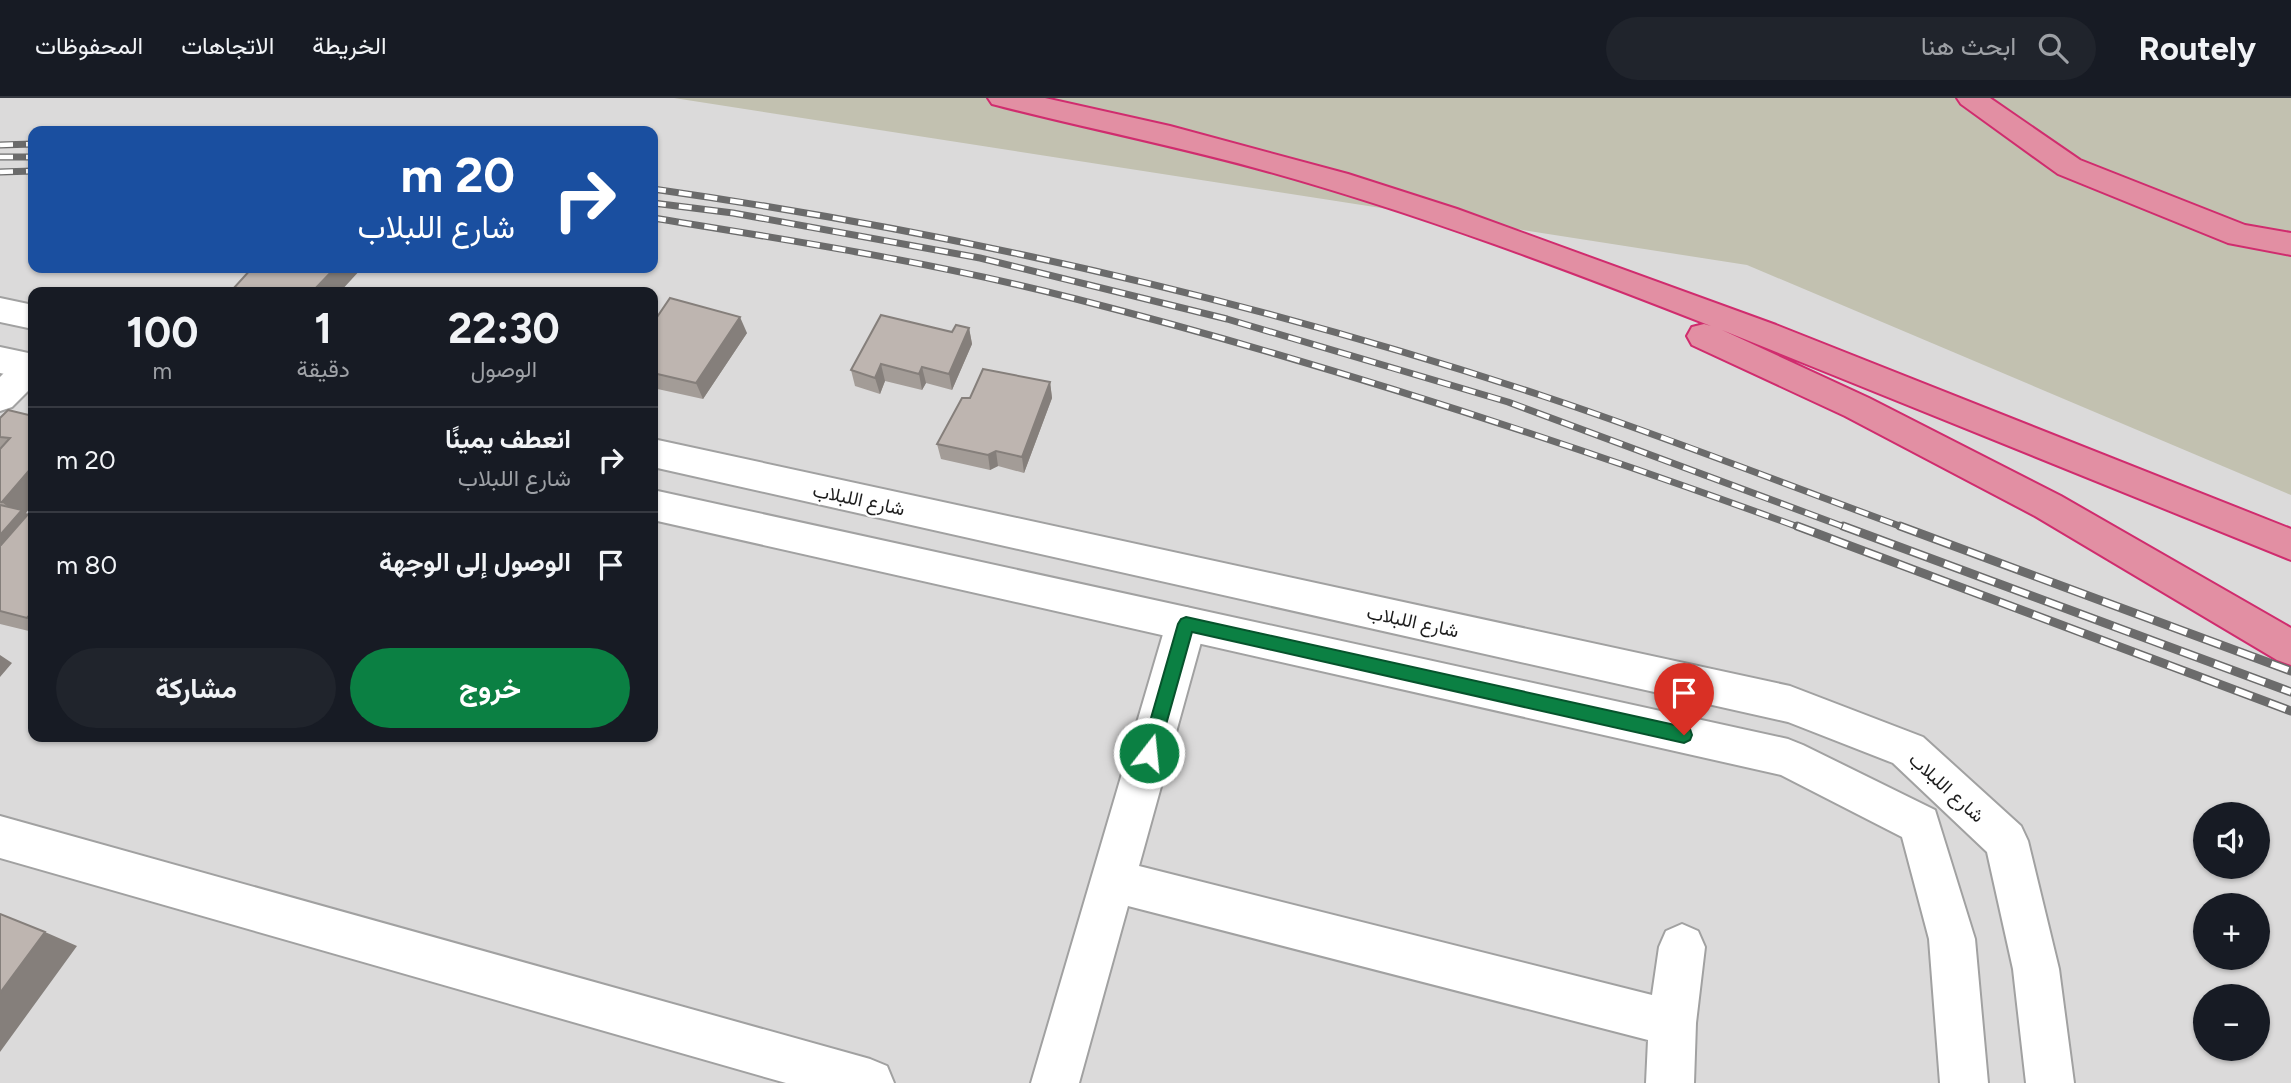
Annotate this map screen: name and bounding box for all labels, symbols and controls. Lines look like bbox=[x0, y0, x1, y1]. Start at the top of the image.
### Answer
search box bbox=[1606, 17, 2096, 80]
icon: search bbox=[2034, 29, 2072, 67]
text: Routely bbox=[2138, 29, 2256, 68]
text: ابحث هنا bbox=[1921, 30, 2016, 62]
text: المحفوظات bbox=[35, 31, 143, 60]
text: الاتجاهات bbox=[181, 31, 274, 60]
text: الخريطة bbox=[312, 31, 387, 60]
text: 20 m bbox=[400, 145, 515, 204]
icon: right bbox=[539, 154, 630, 245]
text: شارع اللبلاب bbox=[358, 208, 515, 246]
text: 1 bbox=[314, 303, 332, 354]
text: 22:30 bbox=[448, 303, 560, 354]
text: 100 bbox=[126, 307, 198, 358]
text: دقيقة bbox=[297, 355, 350, 383]
text: الوصول bbox=[471, 355, 537, 383]
text: m bbox=[152, 357, 172, 385]
text: انعطف يمينًا bbox=[445, 423, 571, 455]
icon: right bbox=[592, 441, 630, 479]
text: 20 m bbox=[56, 444, 116, 476]
text: شارع اللبلاب bbox=[458, 464, 571, 492]
street label: شارع اللبلاب bbox=[811, 479, 907, 521]
text: الوصول إلى الوجهة bbox=[379, 546, 571, 578]
icon: arrive bbox=[592, 546, 630, 584]
text: 80 m bbox=[56, 549, 117, 581]
street label: شارع اللبلاب bbox=[1365, 601, 1461, 643]
button: مشاركة bbox=[56, 648, 336, 728]
button: خروج bbox=[350, 648, 630, 728]
pin bbox=[1654, 663, 1714, 735]
icon: arrive bbox=[1665, 674, 1703, 712]
position arrow bbox=[1112, 716, 1186, 790]
street label: شارع اللبلاب bbox=[1904, 748, 1989, 828]
map controls bbox=[2193, 802, 2270, 1061]
button: sound bbox=[2193, 802, 2270, 879]
button: + bbox=[2193, 893, 2270, 970]
button: − bbox=[2193, 984, 2270, 1061]

